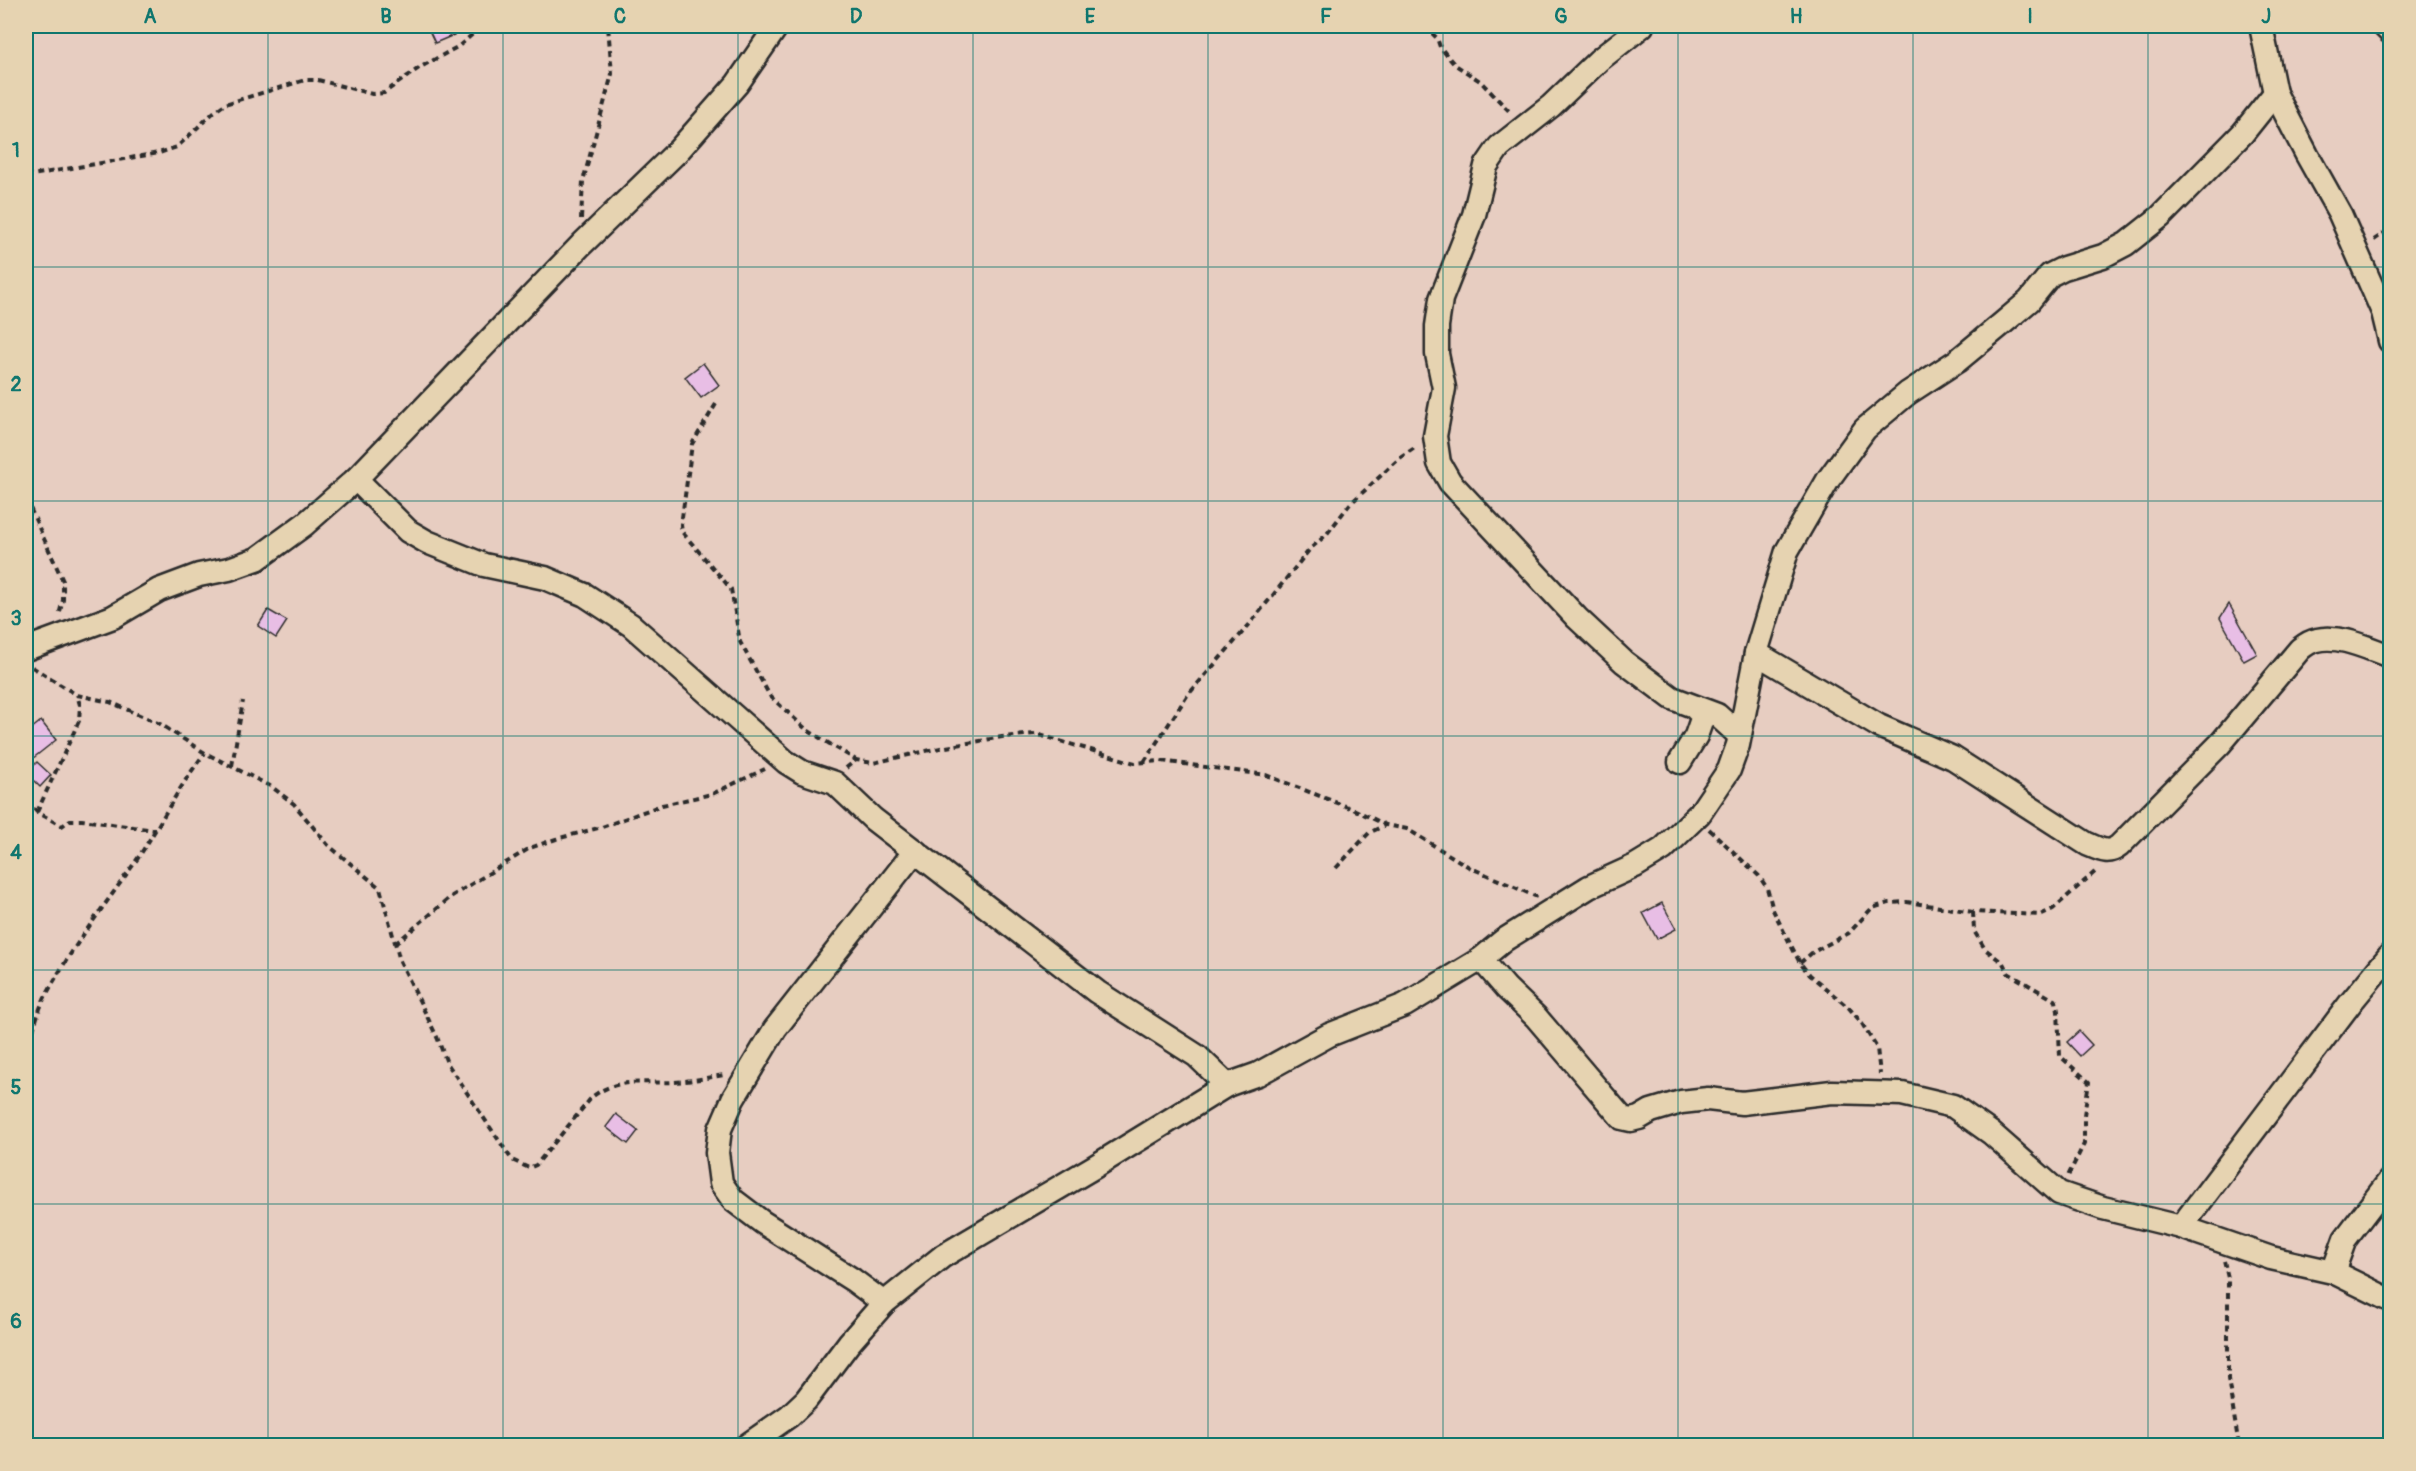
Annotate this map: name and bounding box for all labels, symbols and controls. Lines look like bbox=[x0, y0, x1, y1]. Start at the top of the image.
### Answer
text: A bbox=[144, 4, 157, 29]
text: B bbox=[380, 4, 392, 29]
text: C bbox=[614, 4, 626, 29]
text: D bbox=[850, 4, 863, 29]
text: E bbox=[1085, 4, 1096, 29]
text: F bbox=[1320, 4, 1332, 29]
text: G bbox=[1554, 4, 1568, 29]
text: H bbox=[1790, 4, 1803, 29]
text: I bbox=[2027, 4, 2033, 29]
text: J bbox=[2261, 4, 2271, 29]
text: 1 bbox=[12, 138, 20, 163]
text: 2 bbox=[10, 372, 22, 397]
text: 3 bbox=[10, 606, 22, 631]
text: 4 bbox=[10, 840, 22, 865]
text: 5 bbox=[11, 1075, 22, 1100]
text: 6 bbox=[10, 1309, 22, 1334]

